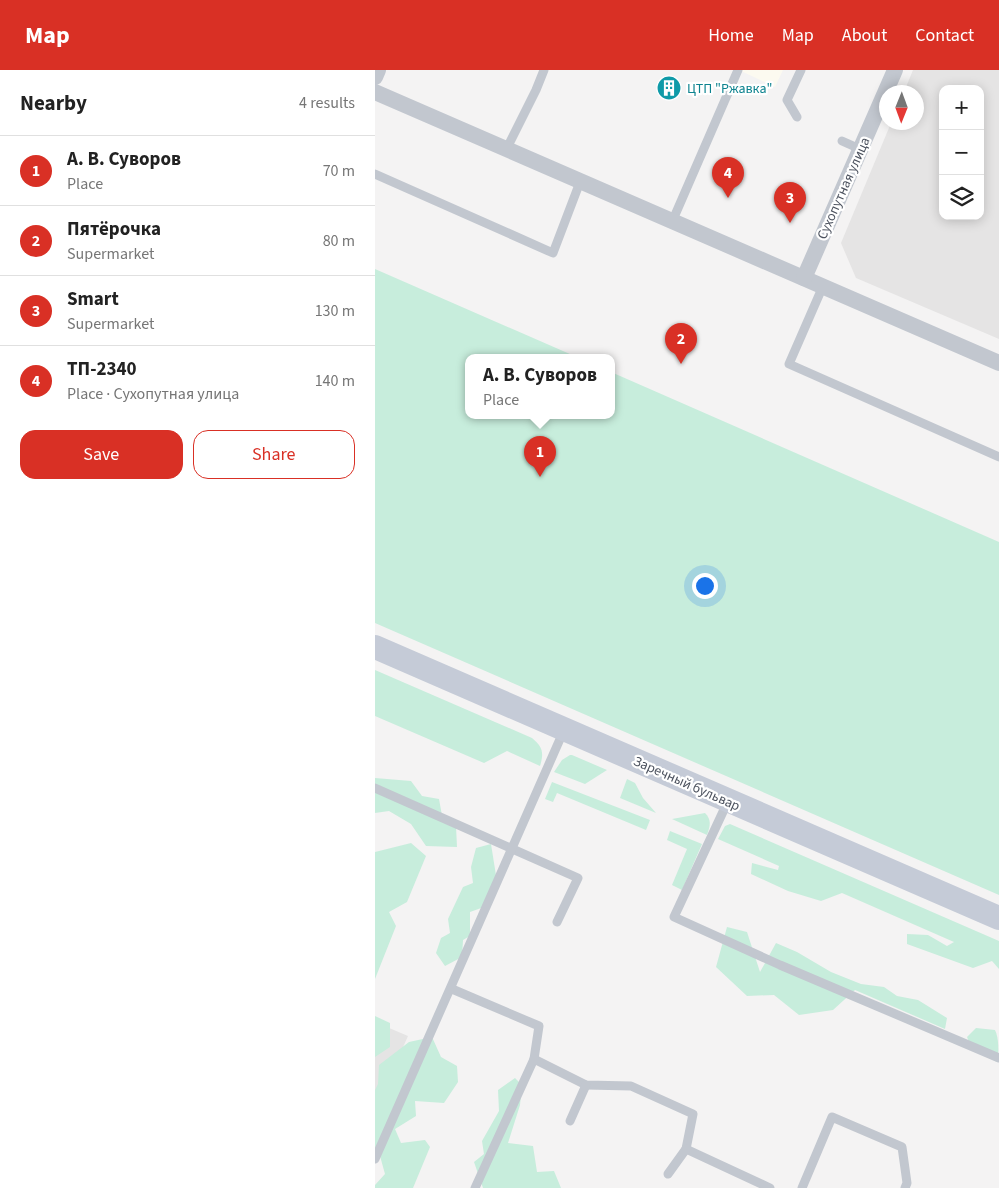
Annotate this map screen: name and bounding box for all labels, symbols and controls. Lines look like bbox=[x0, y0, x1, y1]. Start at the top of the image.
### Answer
text: Map bbox=[25, 18, 70, 53]
text: Home bbox=[708, 23, 754, 48]
text: Map bbox=[782, 23, 814, 48]
text: About bbox=[842, 23, 887, 48]
text: Contact bbox=[915, 23, 974, 48]
building icon: ЦТП "Ржавка" bbox=[656, 75, 682, 101]
place label: ЦТП "Ржавка" bbox=[687, 79, 772, 99]
north arrow bbox=[879, 85, 924, 130]
map controls bbox=[939, 85, 984, 220]
button: + bbox=[939, 85, 984, 130]
text: Nearby bbox=[20, 88, 87, 118]
text: 4 results bbox=[299, 92, 355, 114]
button: − bbox=[939, 130, 984, 175]
street label: Сухопутная улица bbox=[812, 134, 875, 243]
text: А. В. Суворов bbox=[67, 146, 181, 173]
pin: 4 bbox=[712, 157, 744, 198]
text: 1 bbox=[32, 160, 40, 182]
text: 70 m bbox=[323, 160, 355, 182]
text: Place bbox=[67, 173, 103, 195]
button: layers bbox=[939, 175, 984, 220]
pin: 3 bbox=[774, 182, 806, 223]
text: Пятёрочка bbox=[67, 216, 161, 243]
text: 2 bbox=[32, 230, 40, 252]
text: 80 m bbox=[323, 230, 355, 252]
text: Supermarket bbox=[67, 243, 154, 265]
text: Smart bbox=[67, 286, 119, 313]
text: 3 bbox=[32, 300, 40, 322]
text: 130 m bbox=[315, 300, 355, 322]
text: Supermarket bbox=[67, 313, 154, 335]
pin: 2 bbox=[665, 323, 697, 364]
popup bbox=[465, 354, 615, 419]
text: ТП-2340 bbox=[67, 356, 137, 383]
text: А. В. Суворов bbox=[483, 362, 597, 389]
text: 4 bbox=[32, 370, 40, 392]
text: 140 m bbox=[315, 370, 355, 392]
text: Place · Сухопутная улица bbox=[67, 383, 239, 405]
text: Place bbox=[483, 389, 519, 411]
button: Save bbox=[20, 430, 183, 479]
button: Share bbox=[193, 430, 355, 479]
pin: 1 bbox=[524, 436, 556, 477]
your location bbox=[692, 573, 718, 599]
street label: Заречный бульвар bbox=[630, 751, 743, 816]

